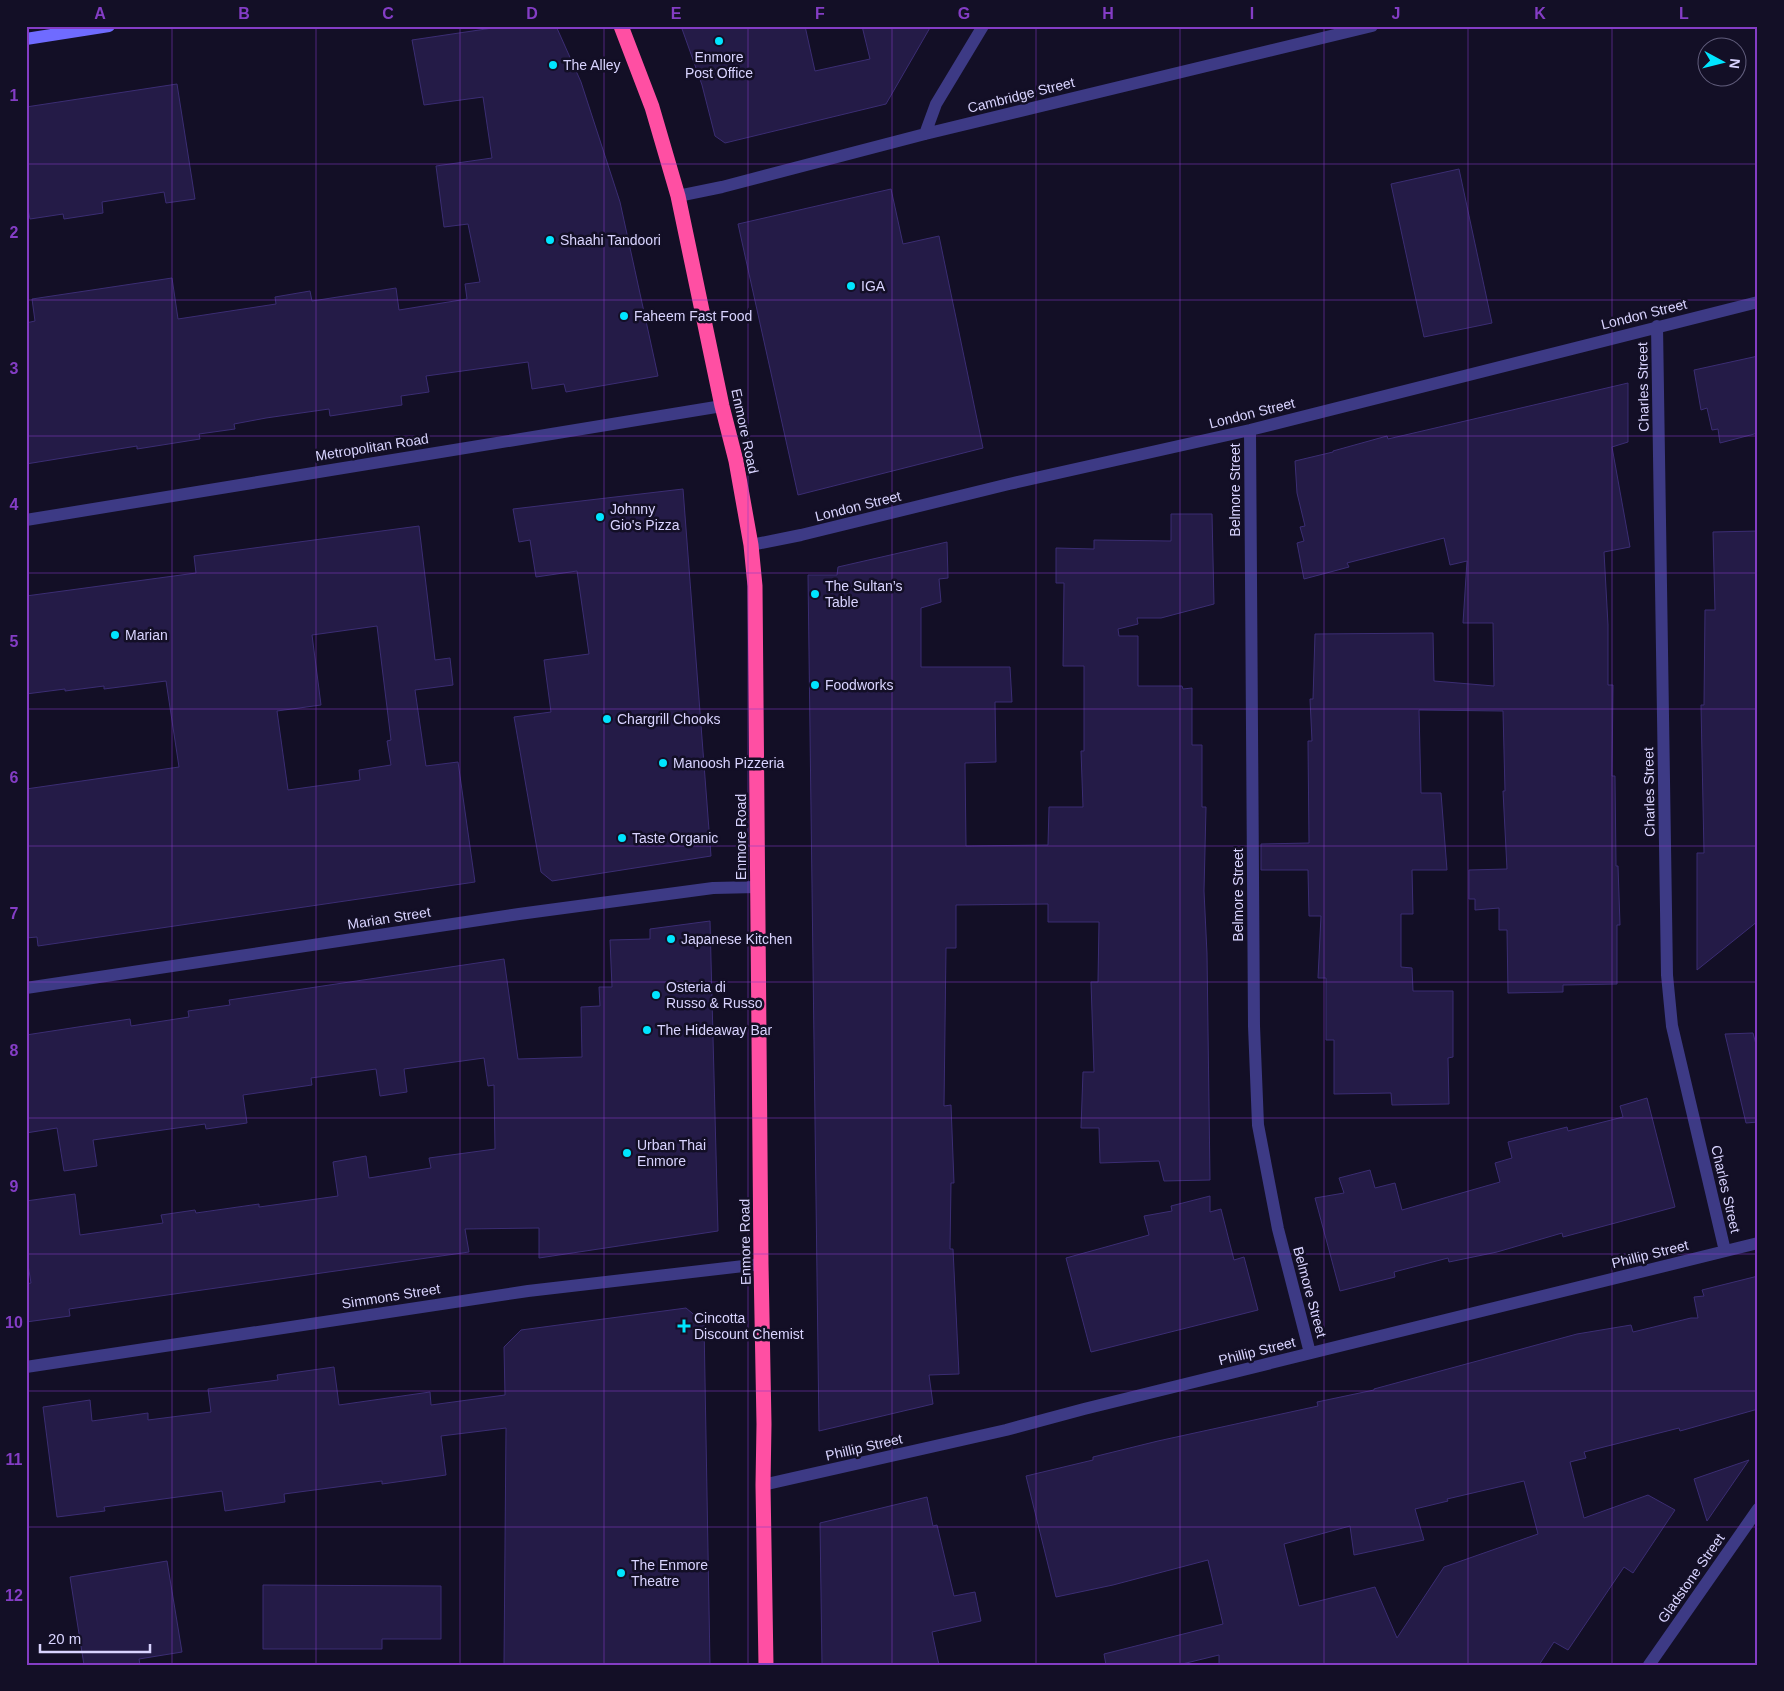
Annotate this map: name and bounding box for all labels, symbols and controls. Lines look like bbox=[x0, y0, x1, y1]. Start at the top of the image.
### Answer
text: A bbox=[94, 5, 106, 22]
text: B bbox=[238, 5, 250, 22]
text: C bbox=[382, 5, 394, 22]
text: D bbox=[526, 5, 538, 22]
text: E bbox=[671, 5, 682, 22]
text: F bbox=[815, 5, 825, 22]
text: G bbox=[958, 5, 970, 22]
text: H bbox=[1102, 5, 1114, 22]
text: I bbox=[1250, 5, 1254, 22]
text: J bbox=[1392, 5, 1400, 22]
text: K bbox=[1534, 5, 1546, 22]
text: L bbox=[1679, 5, 1689, 22]
marker: Enmore Post Office bbox=[713, 35, 725, 47]
north arrow bbox=[1696, 38, 1746, 88]
place label: Enmore Post Office bbox=[685, 49, 753, 81]
place label: The Alley bbox=[563, 57, 621, 73]
text: N bbox=[1726, 58, 1743, 70]
marker: The Alley bbox=[547, 59, 559, 71]
street label: Cambridge Street bbox=[966, 74, 1076, 116]
text: 1 bbox=[10, 87, 19, 104]
text: 2 bbox=[10, 224, 19, 241]
place label: Shaahi Tandoori bbox=[560, 232, 661, 248]
marker: Shaahi Tandoori bbox=[544, 234, 556, 246]
place label: IGA bbox=[861, 278, 886, 294]
marker: IGA bbox=[845, 280, 857, 292]
street label: London Street bbox=[1599, 296, 1689, 332]
place label: Faheem Fast Food bbox=[634, 308, 752, 324]
marker: Faheem Fast Food bbox=[618, 310, 630, 322]
street label: Charles Street bbox=[1634, 342, 1652, 432]
text: 3 bbox=[10, 360, 19, 377]
street label: Enmore Road bbox=[728, 387, 762, 475]
street label: London Street bbox=[1207, 395, 1297, 431]
street label: Metropolitan Road bbox=[314, 430, 430, 464]
street label: Belmore Street bbox=[1227, 443, 1243, 537]
street label: London Street bbox=[813, 488, 903, 524]
text: 4 bbox=[10, 496, 19, 513]
place label: Johnny Gio's Pizza bbox=[610, 501, 680, 533]
marker: Johnny Gio's Pizza bbox=[594, 511, 606, 523]
place label: The Sultan’s Table bbox=[825, 578, 903, 610]
marker: The Sultan’s Table bbox=[809, 588, 821, 600]
place label: Marian bbox=[125, 627, 168, 643]
marker: Marian bbox=[109, 629, 121, 641]
text: 5 bbox=[10, 633, 19, 650]
place label: Foodworks bbox=[825, 677, 893, 693]
marker: Foodworks bbox=[809, 679, 821, 691]
place label: Chargrill Chooks bbox=[617, 711, 720, 727]
marker: Chargrill Chooks bbox=[601, 713, 613, 725]
street label: Charles Street bbox=[1640, 747, 1658, 837]
place label: Manoosh Pizzeria bbox=[673, 755, 784, 771]
marker: Manoosh Pizzeria bbox=[657, 757, 669, 769]
text: 6 bbox=[10, 769, 19, 786]
street label: Enmore Road bbox=[733, 794, 749, 880]
place label: Taste Organic bbox=[632, 830, 718, 846]
marker: Taste Organic bbox=[616, 832, 628, 844]
street label: Belmore Street bbox=[1230, 848, 1246, 942]
street label: Marian Street bbox=[346, 904, 432, 932]
text: 7 bbox=[10, 905, 19, 922]
place label: Japanese Kitchen bbox=[681, 931, 792, 947]
marker: Japanese Kitchen bbox=[665, 933, 677, 945]
place label: Osteria di Russo & Russo bbox=[666, 979, 763, 1011]
marker: Osteria di Russo & Russo bbox=[650, 989, 662, 1001]
place label: The Hideaway Bar bbox=[657, 1022, 773, 1038]
marker: The Hideaway Bar bbox=[641, 1024, 653, 1036]
text: 8 bbox=[10, 1042, 19, 1059]
place label: Urban Thai Enmore bbox=[637, 1137, 706, 1169]
street label: Charles Street bbox=[1708, 1144, 1744, 1235]
marker: Urban Thai Enmore bbox=[621, 1147, 633, 1159]
text: 9 bbox=[10, 1178, 19, 1195]
street label: Enmore Road bbox=[736, 1199, 754, 1285]
street label: Phillip Street bbox=[1610, 1237, 1690, 1271]
street label: Belmore Street bbox=[1290, 1245, 1330, 1339]
street label: Simmons Street bbox=[341, 1280, 442, 1312]
place label: Cincotta Discount Chemist bbox=[694, 1310, 804, 1342]
text: 10 bbox=[5, 1314, 23, 1331]
marker: Cincotta Discount Chemist bbox=[678, 1320, 690, 1332]
street label: Phillip Street bbox=[1217, 1334, 1297, 1368]
street label: Phillip Street bbox=[824, 1430, 904, 1464]
text: 11 bbox=[6, 1451, 23, 1468]
street label: Gladstone Street bbox=[1654, 1530, 1728, 1626]
place label: The Enmore Theatre bbox=[631, 1557, 708, 1589]
marker: The Enmore Theatre bbox=[615, 1567, 627, 1579]
text: 12 bbox=[5, 1587, 23, 1604]
scale bar bbox=[40, 1621, 150, 1653]
text: 20 m bbox=[48, 1630, 81, 1647]

